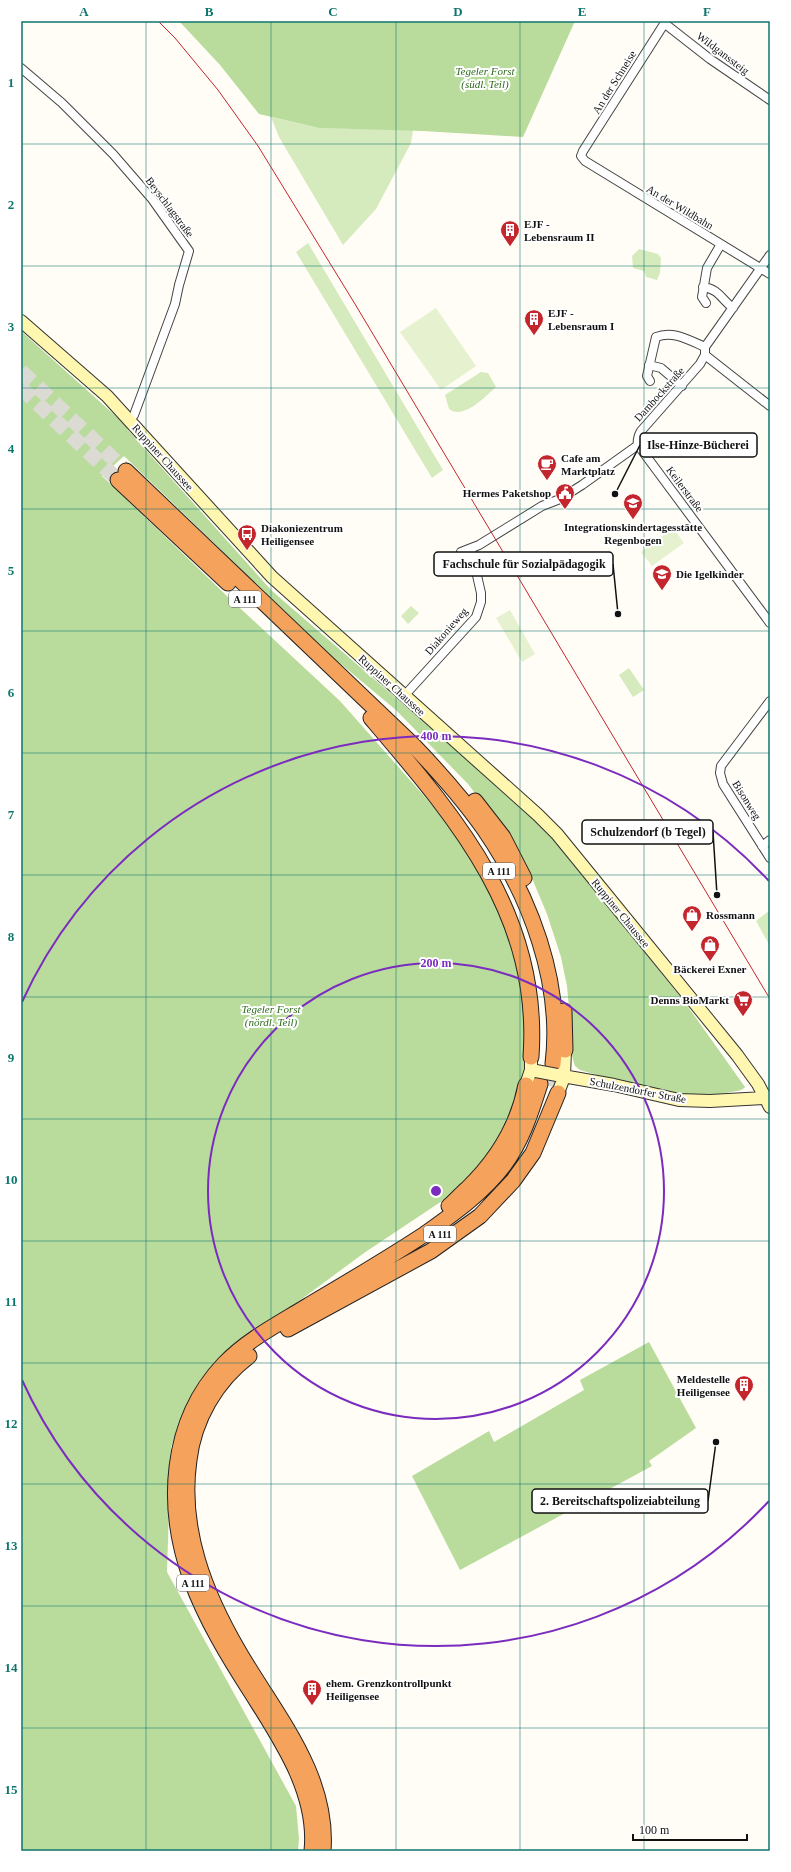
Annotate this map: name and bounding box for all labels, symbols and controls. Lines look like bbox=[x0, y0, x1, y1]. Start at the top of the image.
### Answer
text: A bbox=[79, 4, 89, 19]
text: B bbox=[205, 4, 214, 19]
text: C bbox=[328, 4, 338, 19]
text: D bbox=[453, 4, 463, 19]
text: E bbox=[578, 4, 586, 19]
text: F bbox=[703, 4, 711, 19]
street label: Wildganssteig bbox=[694, 29, 752, 77]
street label: An der Schneise bbox=[590, 48, 638, 116]
park label: Tegeler Forst (südl. Teil) bbox=[455, 65, 516, 91]
text: 1 bbox=[8, 75, 14, 90]
street label: Beyschlagstraße bbox=[144, 175, 197, 239]
street label: An der Wildbahn bbox=[644, 182, 716, 232]
text: 2 bbox=[8, 197, 14, 212]
place label: EJF - Lebensraum II bbox=[524, 218, 595, 243]
building icon: EJF - Lebensraum II bbox=[499, 219, 521, 247]
place label: EJF - Lebensraum I bbox=[548, 307, 614, 332]
building icon: EJF - Lebensraum I bbox=[523, 308, 545, 336]
text: 3 bbox=[8, 319, 15, 334]
street label: Dambockstraße bbox=[631, 364, 687, 424]
street label: Ruppiner Chaussee bbox=[130, 421, 196, 493]
callout: Ilse-Hinze-Bücherei bbox=[640, 433, 757, 457]
text: Ilse-Hinze-Bücherei bbox=[647, 438, 750, 452]
text: 4 bbox=[8, 441, 15, 456]
place label: Cafe am Marktplatz bbox=[561, 452, 615, 477]
cafe icon: Cafe am Marktplatz bbox=[536, 453, 558, 481]
street label: Keilerstraße bbox=[664, 464, 706, 514]
public building icon: Hermes Paketshop bbox=[554, 482, 576, 510]
place label: Hermes Paketshop bbox=[463, 487, 551, 499]
school or university icon: Integrationskindertagesstätte Regenbogen bbox=[622, 492, 644, 520]
place label: Integrationskindertagesstätte Regenbogen bbox=[564, 521, 702, 546]
place label: Diakoniezentrum Heiligensee bbox=[261, 522, 343, 547]
bus stop icon: Diakoniezentrum Heiligensee bbox=[236, 523, 258, 551]
callout: Fachschule für Sozialpädagogik bbox=[434, 552, 613, 576]
text: Fachschule für Sozialpädagogik bbox=[442, 557, 606, 571]
text: 5 bbox=[8, 563, 15, 578]
school or university icon: Die Igelkinder bbox=[651, 563, 673, 591]
place label: Die Igelkinder bbox=[676, 568, 744, 580]
road number: A 111 bbox=[229, 591, 261, 607]
street label: Diakonieweg bbox=[422, 605, 470, 657]
street label: Ruppiner Chaussee bbox=[356, 652, 428, 718]
text: 6 bbox=[8, 685, 15, 700]
text: 400 m bbox=[421, 729, 452, 743]
street label: Bisonweg bbox=[730, 778, 764, 822]
text: 7 bbox=[8, 807, 15, 822]
callout: Schulzendorf (b Tegel) bbox=[582, 820, 713, 844]
text: Schulzendorf (b Tegel) bbox=[590, 825, 706, 839]
road number: A 111 bbox=[483, 863, 515, 879]
street label: Ruppiner Chaussee bbox=[590, 876, 653, 950]
shop icon: Rossmann bbox=[681, 904, 703, 932]
place label: Rossmann bbox=[706, 909, 755, 921]
text: 8 bbox=[8, 929, 15, 944]
shop icon: Bäckerei Exner bbox=[699, 934, 721, 962]
text: 200 m bbox=[421, 956, 452, 970]
place label: Bäckerei Exner bbox=[674, 963, 747, 975]
supermarket icon: Denns BioMarkt bbox=[732, 989, 754, 1017]
place label: Denns BioMarkt bbox=[650, 994, 729, 1006]
park label: Tegeler Forst (nördl. Teil) bbox=[241, 1003, 302, 1029]
text: 9 bbox=[8, 1050, 15, 1065]
street label: Schulzendorfer Straße bbox=[589, 1075, 687, 1105]
text: 10 bbox=[5, 1172, 18, 1187]
centre of rings bbox=[429, 1184, 443, 1198]
road number: A 111 bbox=[424, 1226, 456, 1242]
text: 11 bbox=[5, 1294, 17, 1309]
place label: Meldestelle Heiligensee bbox=[677, 1373, 730, 1398]
building icon: Meldestelle Heiligensee bbox=[733, 1374, 755, 1402]
text: 12 bbox=[5, 1416, 18, 1431]
callout: 2. Bereitschaftspolizeiabteilung bbox=[532, 1489, 708, 1513]
text: 2. Bereitschaftspolizeiabteilung bbox=[540, 1494, 700, 1508]
text: 13 bbox=[5, 1538, 18, 1553]
road number: A 111 bbox=[177, 1575, 209, 1591]
text: 14 bbox=[5, 1660, 18, 1675]
place label: ehem. Grenzkontrollpunkt Heiligensee bbox=[326, 1677, 452, 1702]
building icon: ehem. Grenzkontrollpunkt Heiligensee bbox=[301, 1678, 323, 1706]
text: 15 bbox=[5, 1782, 18, 1797]
scale bar bbox=[633, 1816, 747, 1842]
text: 100 m bbox=[639, 1823, 670, 1837]

